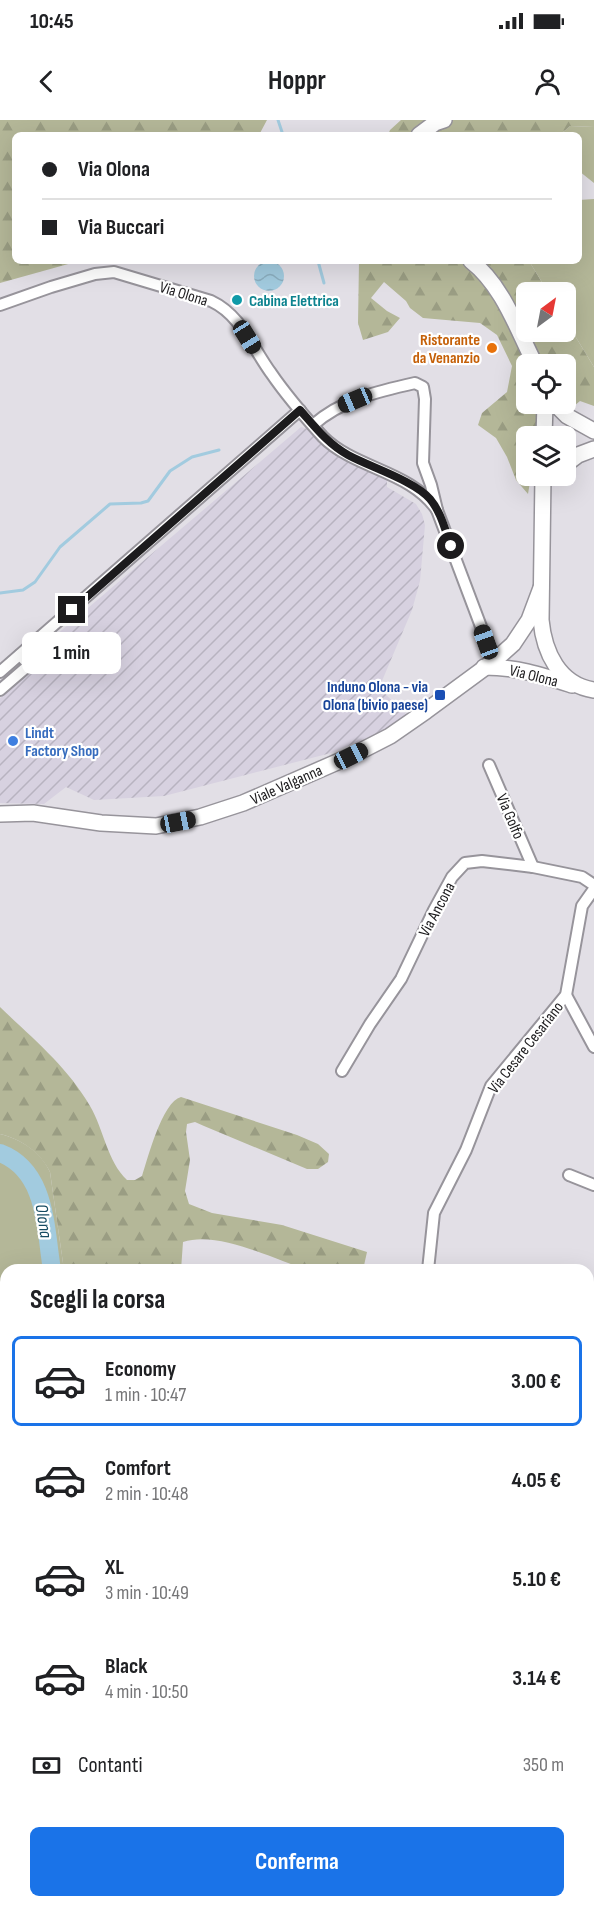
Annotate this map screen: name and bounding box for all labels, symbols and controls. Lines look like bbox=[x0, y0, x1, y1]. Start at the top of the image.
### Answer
text: 10:45 bbox=[30, 8, 74, 35]
icon: back bbox=[30, 65, 63, 98]
text: Hoppr bbox=[268, 65, 326, 97]
icon: person bbox=[531, 65, 564, 98]
text: Via Olona bbox=[78, 156, 150, 183]
text: Via Buccari bbox=[78, 214, 164, 241]
street label: Via Olona bbox=[157, 278, 210, 311]
north arrow bbox=[516, 282, 576, 342]
map controls bbox=[516, 282, 576, 486]
place label: Cabina Elettrica bbox=[249, 292, 339, 311]
marker: Cabina Elettrica bbox=[230, 293, 244, 307]
car bbox=[230, 317, 264, 357]
place label: Ristorante da Venanzio bbox=[413, 331, 480, 368]
marker: Ristorante da Venanzio bbox=[485, 341, 499, 355]
button: locate bbox=[516, 354, 576, 414]
car bbox=[335, 385, 375, 415]
button: layers bbox=[516, 426, 576, 486]
route start bbox=[437, 532, 464, 559]
route end bbox=[58, 596, 85, 623]
car bbox=[471, 622, 501, 662]
callout: 1 min bbox=[22, 631, 122, 673]
text: 1 min bbox=[53, 641, 90, 665]
street label: Via Olona bbox=[507, 661, 560, 692]
place label: Induno Olona - via Olona (bivio paese) bbox=[323, 678, 428, 715]
marker: Induno Olona - via Olona (bivio paese) bbox=[433, 688, 447, 702]
place label: Lindt Factory Shop bbox=[25, 724, 99, 761]
marker: Lindt Factory Shop bbox=[6, 734, 20, 748]
car bbox=[331, 740, 371, 772]
street label: Viale Valganna bbox=[248, 761, 325, 810]
street label: Via Golfo bbox=[492, 791, 528, 842]
car bbox=[159, 810, 197, 834]
street label: Via Ancona bbox=[415, 879, 460, 940]
street label: Via Cesare Cesariano bbox=[484, 998, 568, 1098]
water label: Olona bbox=[30, 1203, 57, 1240]
text: Scegli la corsa bbox=[30, 1284, 165, 1316]
icon: car bbox=[33, 1354, 87, 1408]
text: Economy bbox=[105, 1356, 176, 1383]
text: 3.00 € bbox=[511, 1368, 561, 1395]
text: 1 min · 10:47 bbox=[105, 1383, 186, 1407]
icon: car bbox=[33, 1453, 87, 1507]
text: Comfort bbox=[105, 1455, 171, 1482]
text: 4.05 € bbox=[511, 1467, 561, 1494]
text: 2 min · 10:48 bbox=[105, 1482, 189, 1506]
icon: car bbox=[33, 1552, 87, 1606]
text: XL bbox=[105, 1554, 124, 1581]
text: 5.10 € bbox=[512, 1566, 561, 1593]
text: 3 min · 10:49 bbox=[105, 1581, 189, 1605]
icon: car bbox=[33, 1651, 87, 1705]
text: Black bbox=[105, 1653, 147, 1680]
text: 3.14 € bbox=[512, 1665, 561, 1692]
text: 4 min · 10:50 bbox=[105, 1680, 188, 1704]
icon: cash bbox=[30, 1749, 63, 1782]
text: Contanti bbox=[78, 1752, 143, 1779]
text: 350 m bbox=[523, 1753, 564, 1777]
button: Conferma bbox=[30, 1827, 564, 1896]

